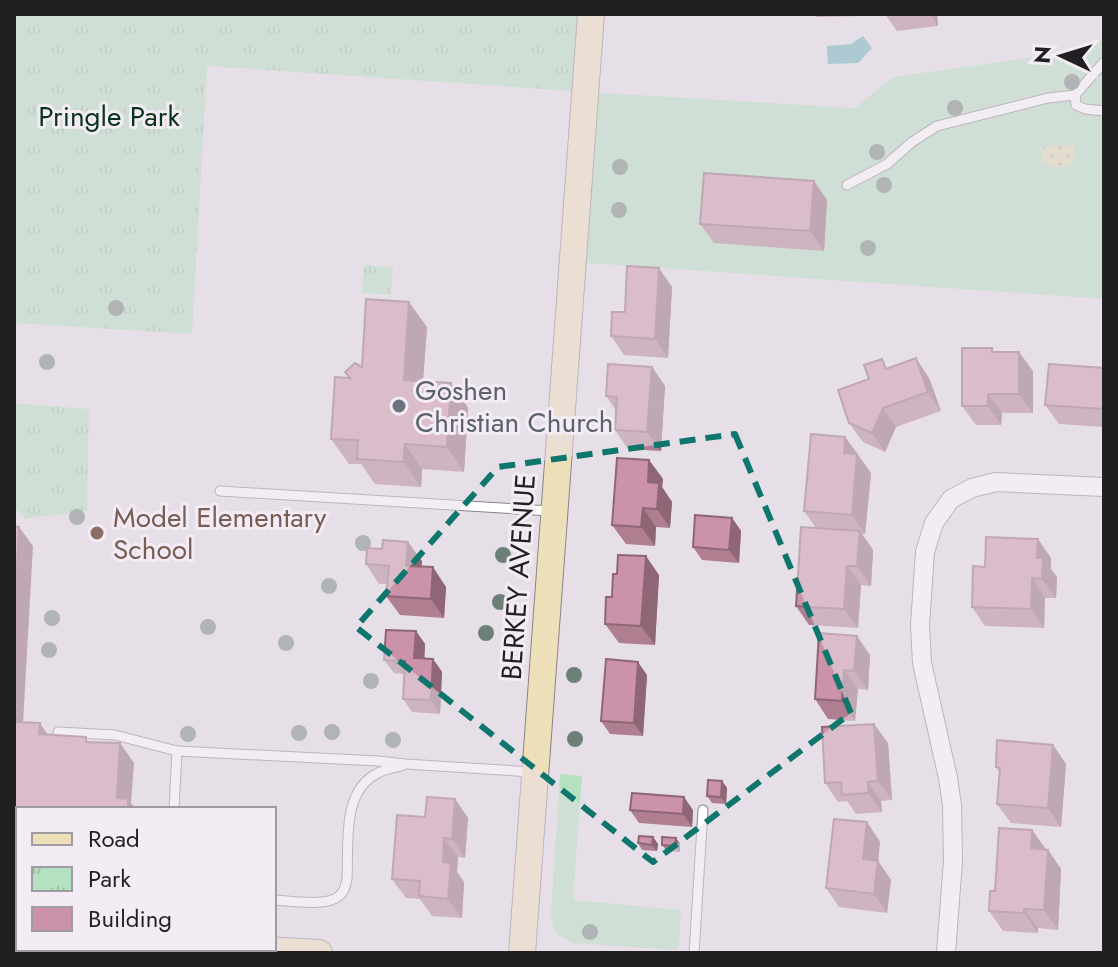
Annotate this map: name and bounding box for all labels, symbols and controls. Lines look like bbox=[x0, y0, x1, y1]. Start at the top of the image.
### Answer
north arrow bbox=[1022, 16, 1102, 96]
text: N bbox=[1025, 45, 1059, 64]
park label: Pringle Park bbox=[38, 96, 180, 137]
place label: Goshen Christian Church bbox=[415, 370, 613, 443]
marker: Goshen Christian Church bbox=[390, 397, 408, 415]
street label: BERKEY AVENUE bbox=[491, 473, 546, 681]
place label: Model Elementary School bbox=[113, 497, 327, 570]
marker: Model Elementary School bbox=[88, 524, 106, 542]
legend bbox=[16, 807, 276, 951]
text: Road bbox=[88, 821, 140, 856]
text: Park bbox=[88, 861, 131, 896]
text: Building bbox=[88, 901, 172, 936]

